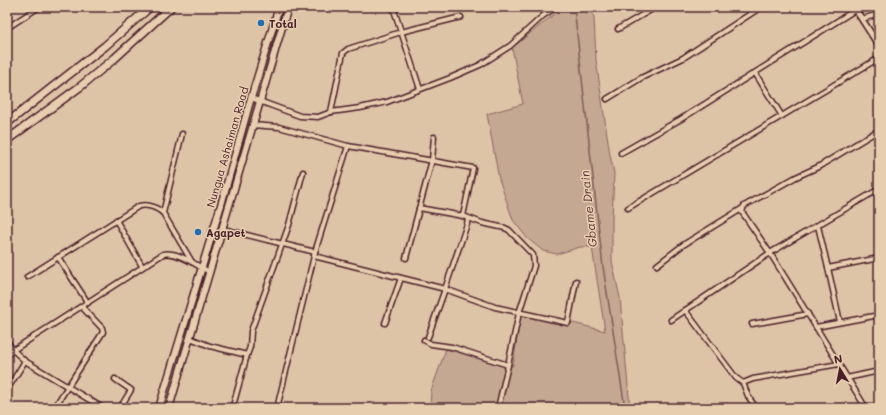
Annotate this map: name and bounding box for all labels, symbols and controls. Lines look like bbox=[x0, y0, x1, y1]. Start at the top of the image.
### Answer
place label: Total bbox=[269, 16, 297, 31]
marker: Total bbox=[256, 18, 266, 28]
street label: Nungua Ashaiman Road bbox=[203, 85, 251, 209]
water label: Gbame Drain bbox=[576, 170, 600, 248]
place label: Agapet bbox=[206, 225, 245, 240]
marker: Agapet bbox=[193, 227, 203, 237]
north arrow bbox=[820, 349, 860, 389]
text: N bbox=[833, 351, 844, 367]

